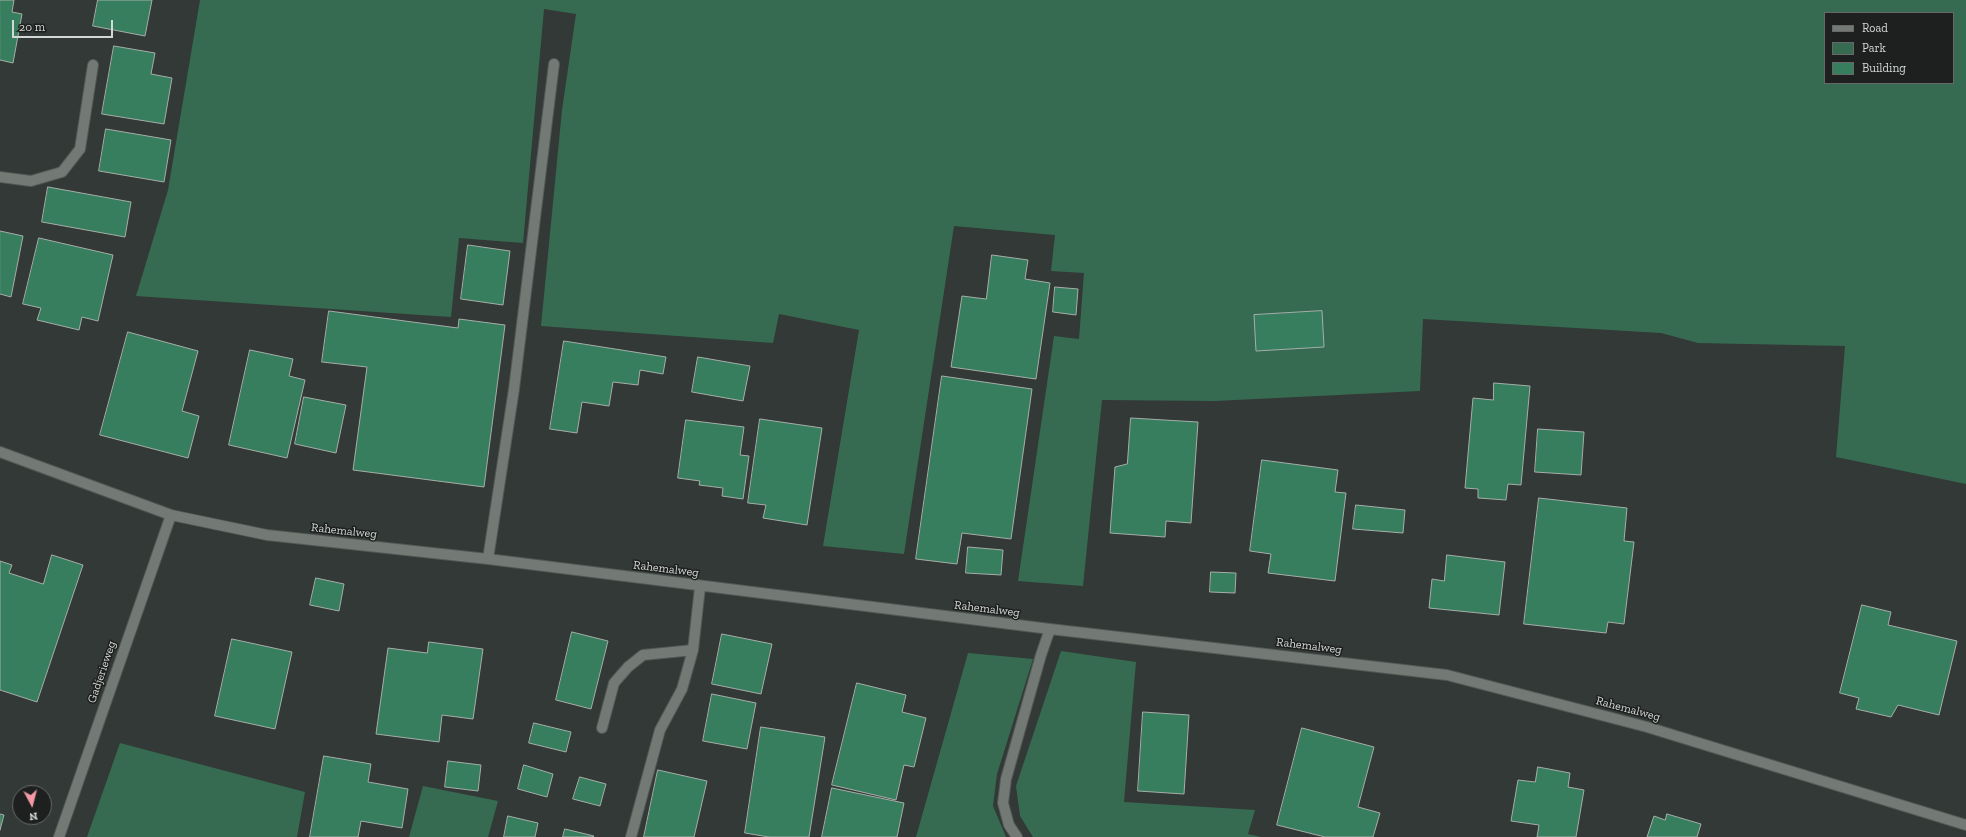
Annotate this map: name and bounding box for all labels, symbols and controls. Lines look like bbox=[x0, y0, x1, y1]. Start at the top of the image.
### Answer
scale bar bbox=[14, 12, 115, 38]
legend bbox=[1824, 12, 1954, 84]
text: 20 m bbox=[19, 20, 45, 34]
text: Road bbox=[1862, 21, 1888, 35]
text: Park bbox=[1862, 41, 1886, 55]
text: Building bbox=[1862, 61, 1906, 75]
street label: Rahemalweg bbox=[310, 520, 378, 542]
street label: Rahemalweg bbox=[632, 558, 700, 580]
street label: Rahemalweg bbox=[953, 598, 1021, 620]
street label: Rahemalweg bbox=[1275, 635, 1343, 657]
street label: Gadjerieweg bbox=[85, 639, 119, 705]
street label: Rahemalweg bbox=[1594, 693, 1662, 725]
north arrow bbox=[12, 785, 52, 825]
text: N bbox=[28, 809, 38, 823]

